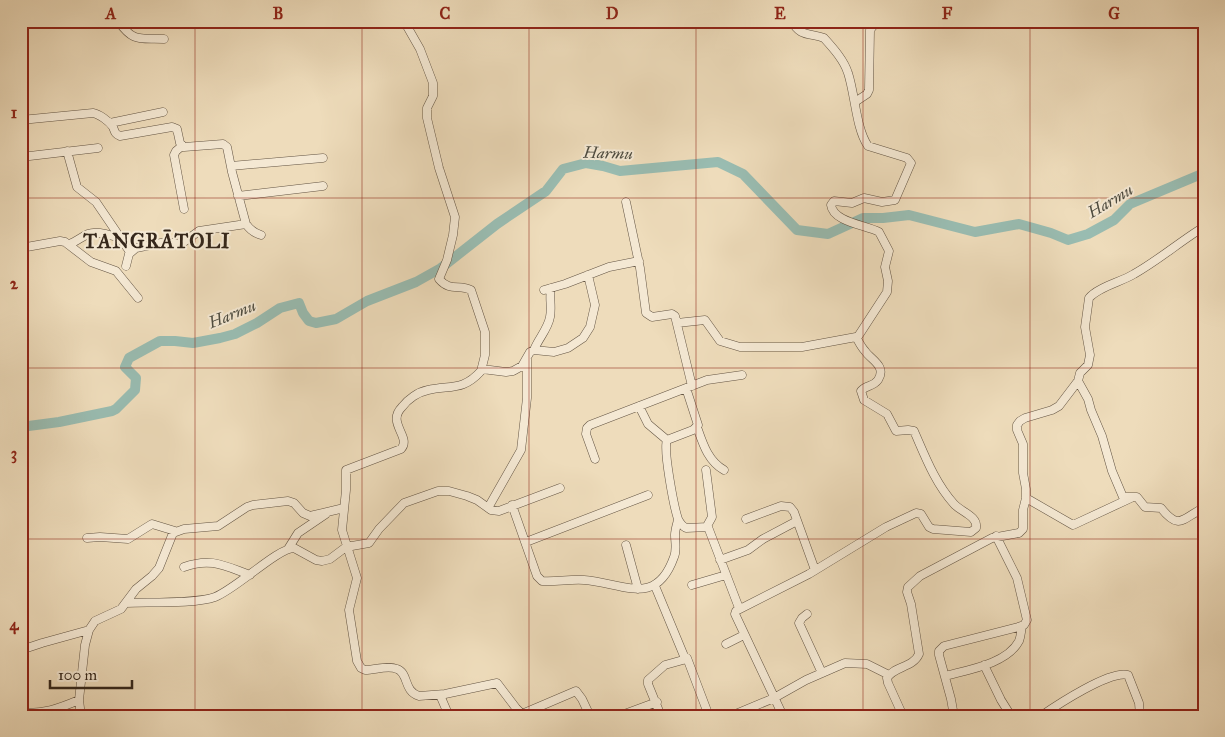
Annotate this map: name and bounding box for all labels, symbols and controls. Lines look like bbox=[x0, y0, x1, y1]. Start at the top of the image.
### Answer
text: A bbox=[105, 4, 117, 23]
text: B bbox=[273, 4, 283, 23]
text: C bbox=[440, 4, 451, 23]
text: D bbox=[606, 4, 619, 23]
text: E bbox=[774, 4, 786, 23]
text: F bbox=[942, 4, 953, 23]
text: G bbox=[1108, 4, 1120, 23]
text: 1 bbox=[11, 103, 18, 122]
water label: Harmu bbox=[582, 143, 633, 163]
water label: Harmu bbox=[1083, 180, 1136, 222]
district label: TANGRĀTOLI bbox=[82, 229, 231, 253]
text: 2 bbox=[10, 274, 19, 293]
water label: Harmu bbox=[205, 296, 259, 332]
text: 3 bbox=[11, 444, 17, 464]
text: 4 bbox=[10, 615, 20, 635]
scale bar bbox=[50, 657, 132, 689]
text: 100 m bbox=[58, 666, 98, 684]

